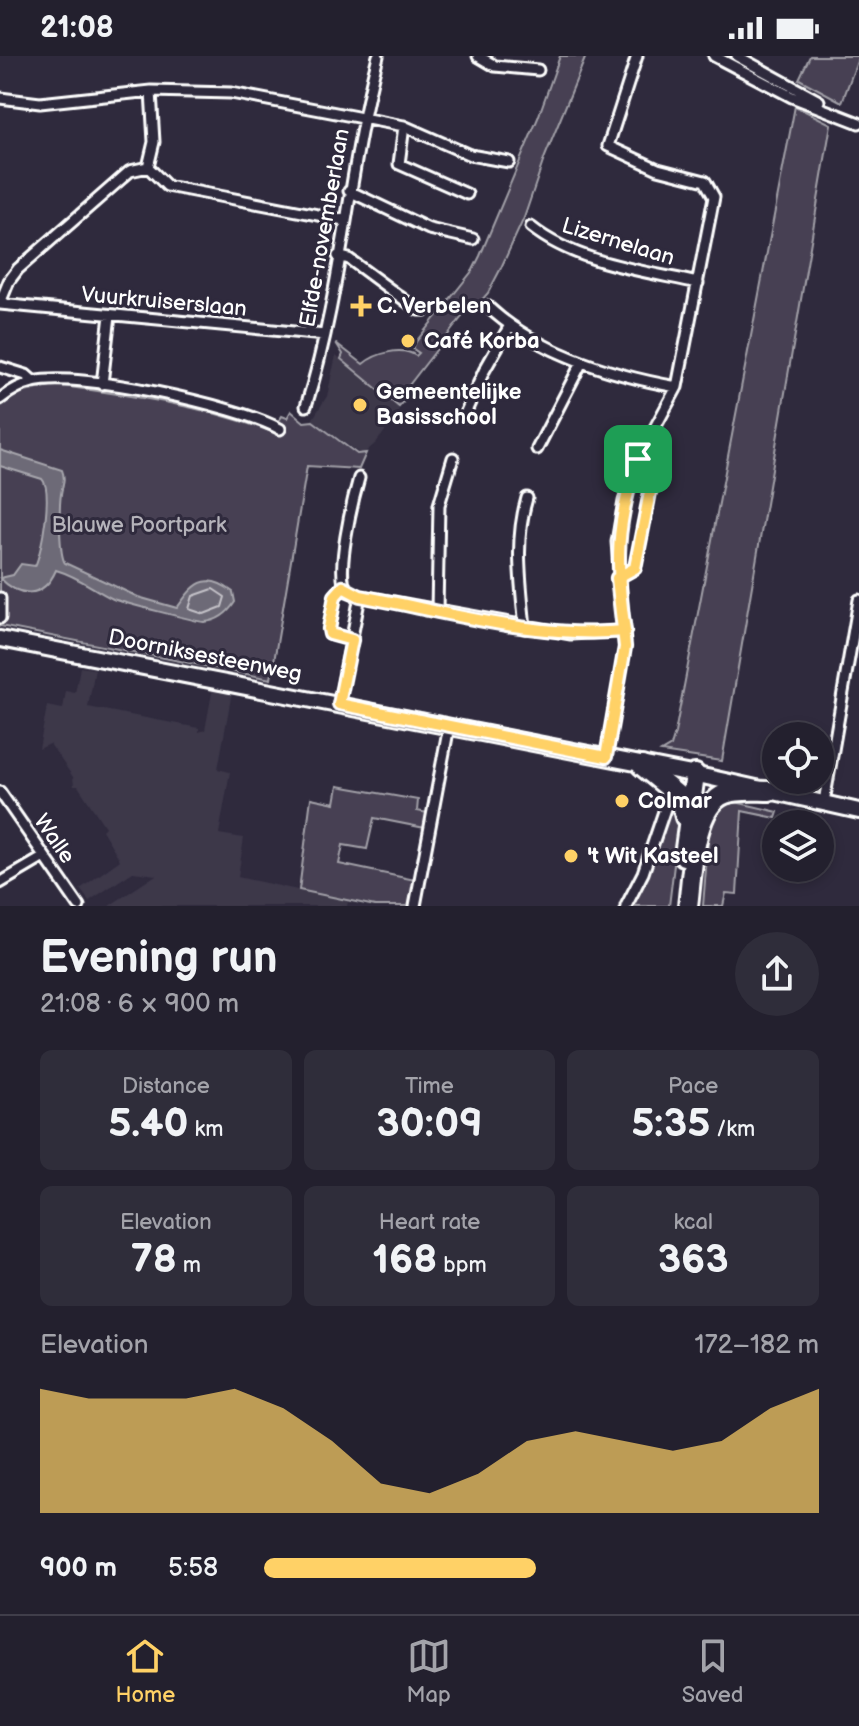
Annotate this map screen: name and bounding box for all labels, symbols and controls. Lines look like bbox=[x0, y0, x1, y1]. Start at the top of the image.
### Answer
text: 21:08 bbox=[40, 10, 114, 46]
street label: Elfde-novemberlaan bbox=[294, 127, 356, 329]
street label: Lizernelaan bbox=[558, 212, 678, 272]
street label: Vuurkruiserslaan bbox=[80, 281, 248, 323]
place label: C. Verbelen bbox=[377, 293, 491, 320]
marker: C. Verbelen bbox=[352, 297, 370, 315]
place label: Café Korba bbox=[424, 328, 540, 355]
marker: Café Korba bbox=[399, 332, 417, 350]
place label: Gemeentelijke Basisschool bbox=[376, 379, 521, 431]
marker: Gemeentelijke Basisschool bbox=[351, 396, 369, 414]
pin bbox=[604, 425, 672, 493]
icon: arrive bbox=[616, 437, 660, 481]
park label: Blauwe Poortpark bbox=[52, 512, 227, 539]
street label: Doorniksesteenweg bbox=[106, 624, 304, 688]
map controls bbox=[762, 722, 834, 882]
button: locate bbox=[762, 722, 834, 794]
place label: Colmar bbox=[638, 788, 712, 815]
marker: Colmar bbox=[613, 792, 631, 810]
street label: Walle bbox=[27, 809, 81, 869]
button: layers bbox=[762, 810, 834, 882]
place label: 't Wit Kasteel bbox=[587, 843, 718, 870]
marker: 't Wit Kasteel bbox=[562, 847, 580, 865]
text: Evening run bbox=[40, 932, 277, 985]
button: share bbox=[735, 932, 819, 1016]
text: 21:08 · 6 × 900 m bbox=[40, 989, 239, 1020]
text: Distance bbox=[122, 1073, 210, 1100]
text: Time bbox=[405, 1073, 454, 1100]
text: Pace bbox=[668, 1073, 718, 1100]
text: 5.40 bbox=[108, 1100, 189, 1148]
text: 30:09 bbox=[376, 1100, 483, 1148]
text: 5:35 bbox=[631, 1100, 710, 1148]
text: km bbox=[189, 1116, 223, 1143]
text: /km bbox=[710, 1116, 755, 1143]
text: Elevation bbox=[120, 1209, 212, 1236]
text: Heart rate bbox=[379, 1209, 480, 1236]
text: kcal bbox=[673, 1209, 713, 1236]
text: 78 bbox=[131, 1236, 177, 1284]
text: 168 bbox=[372, 1236, 437, 1284]
text: 363 bbox=[658, 1236, 729, 1284]
text: m bbox=[177, 1252, 201, 1279]
text: bpm bbox=[437, 1252, 487, 1279]
text: Elevation bbox=[40, 1330, 148, 1361]
text: 172–182 m bbox=[695, 1330, 819, 1361]
text: 900 m bbox=[40, 1553, 117, 1584]
text: 5:58 bbox=[168, 1553, 218, 1584]
tab: Home bbox=[116, 1634, 175, 1709]
tab: Map bbox=[406, 1634, 451, 1709]
tab: Saved bbox=[682, 1634, 743, 1709]

